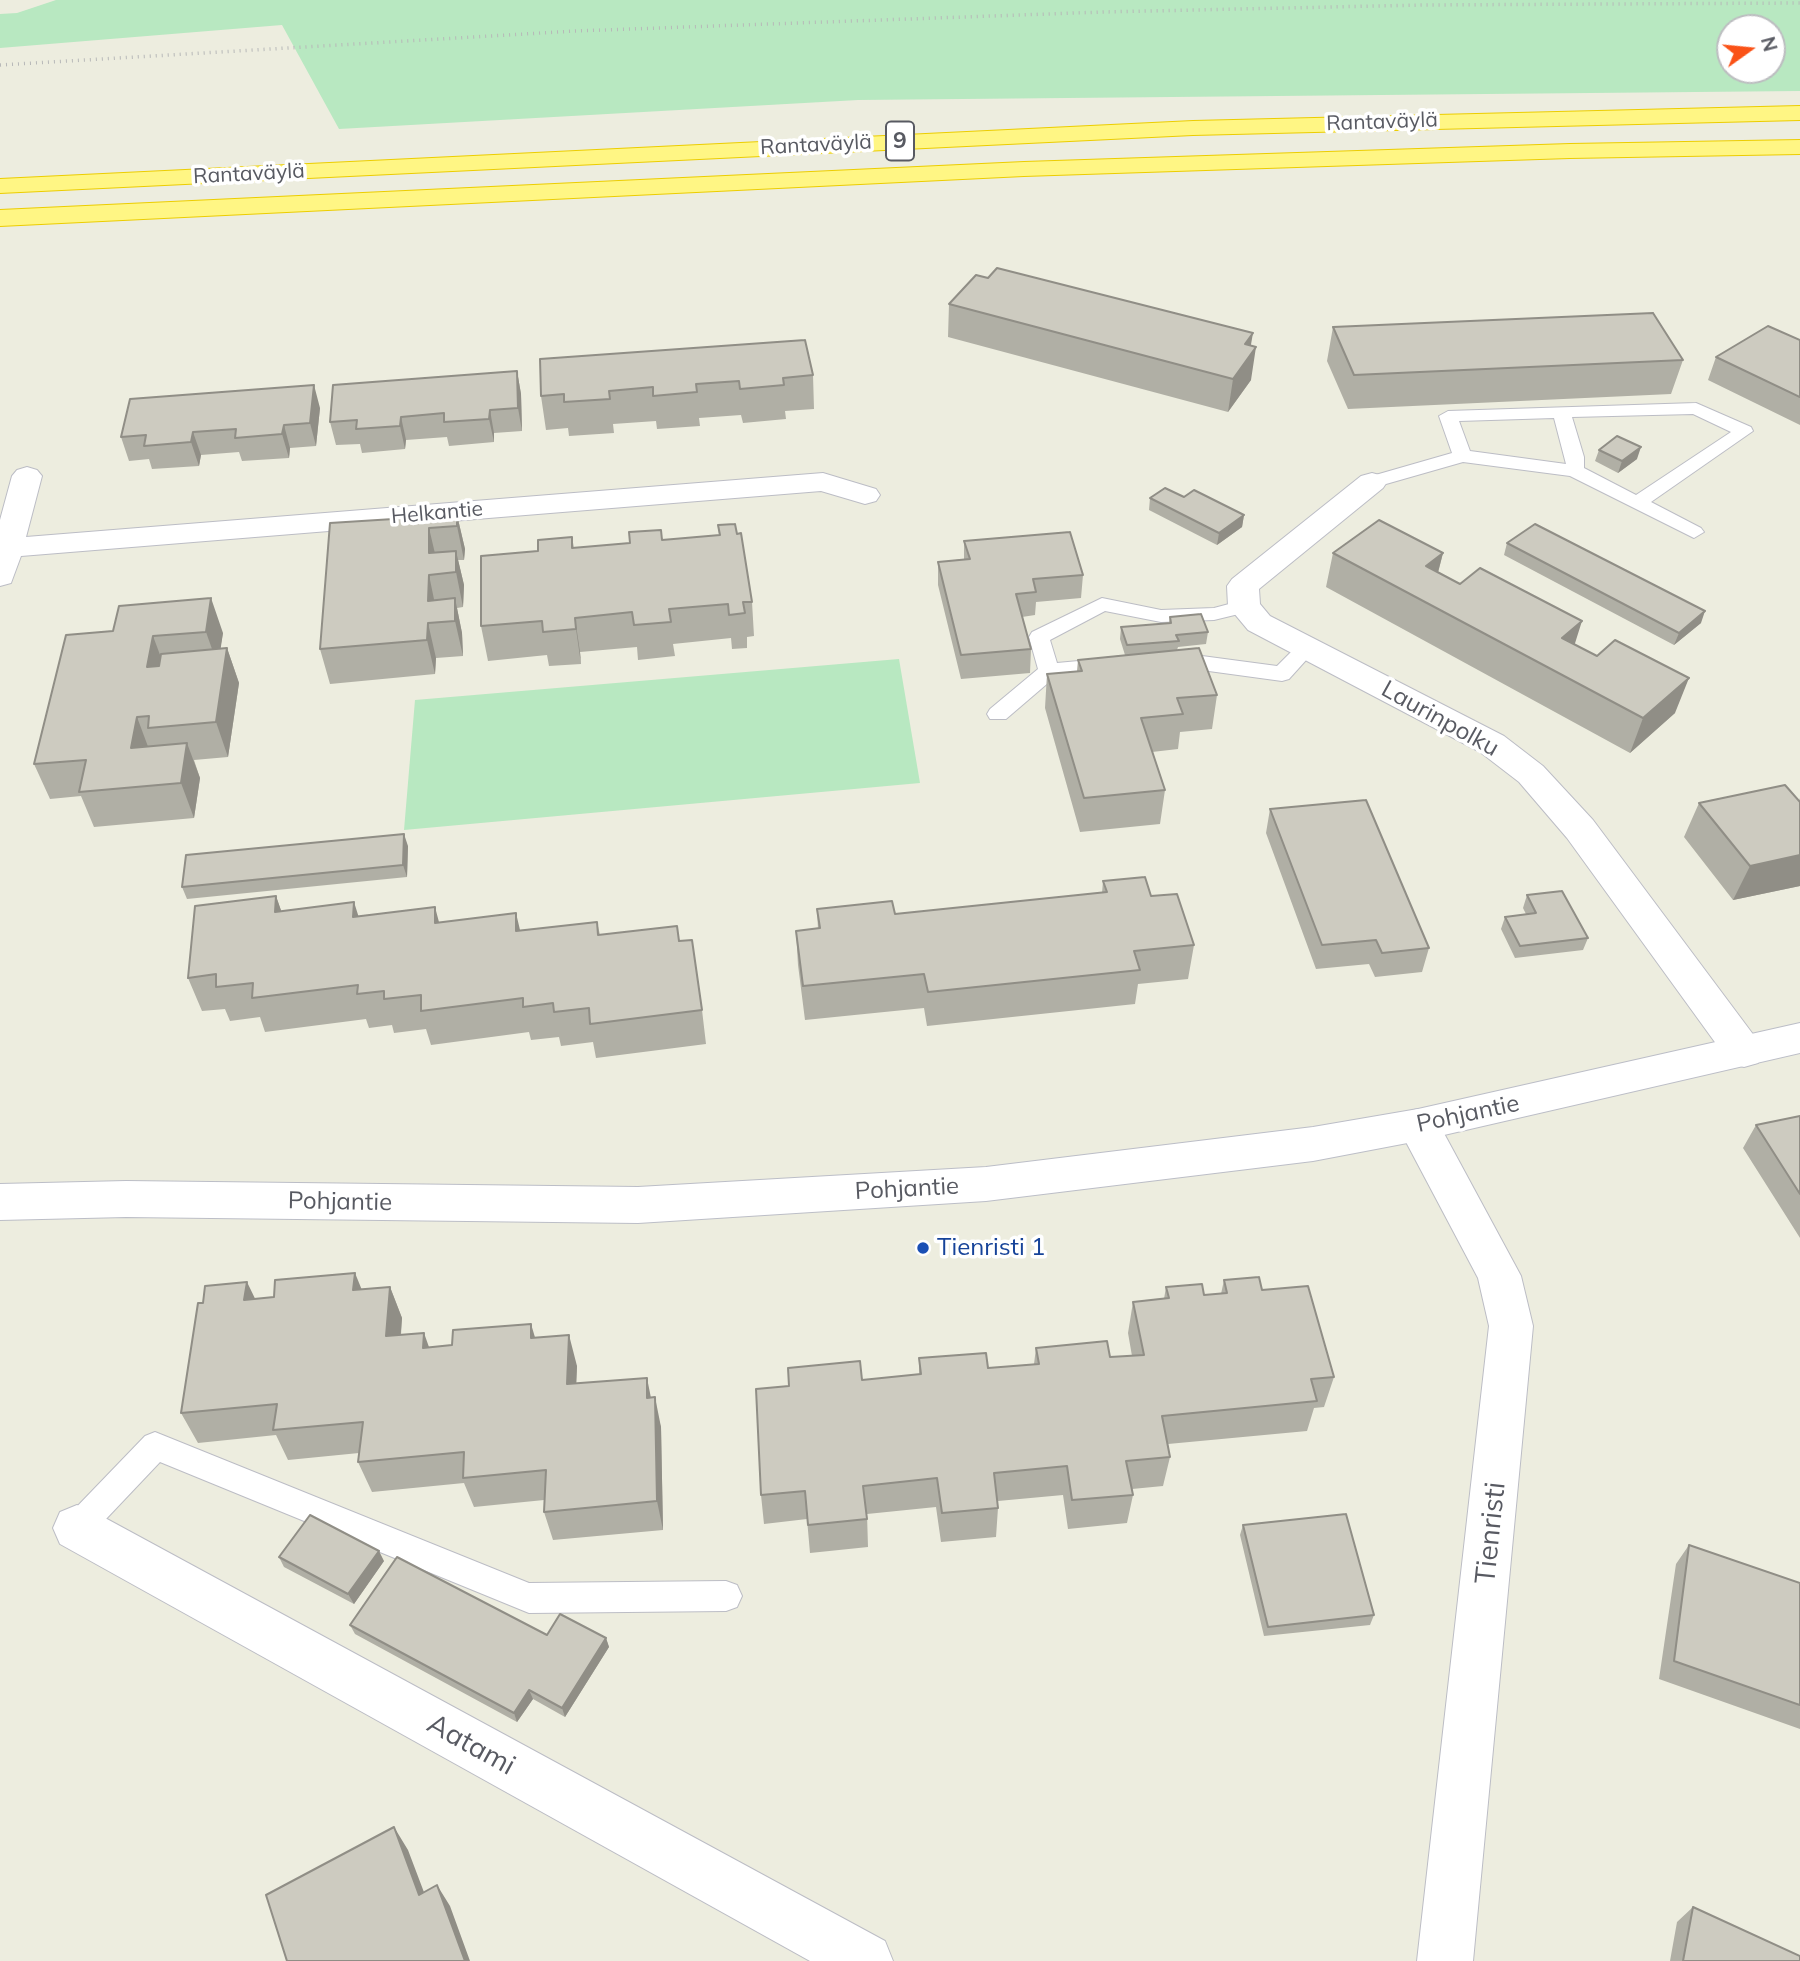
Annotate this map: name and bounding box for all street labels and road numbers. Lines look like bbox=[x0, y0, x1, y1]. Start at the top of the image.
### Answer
street label: Rantaväylä bbox=[1326, 107, 1438, 137]
road number: 9 bbox=[886, 122, 914, 160]
street label: Rantaväylä bbox=[760, 129, 872, 161]
street label: Rantaväylä bbox=[193, 158, 305, 190]
street label: Helkantie bbox=[390, 496, 484, 530]
street label: Laurinpolku bbox=[1376, 675, 1504, 763]
street label: Pohjantie bbox=[1414, 1089, 1522, 1139]
street label: Pohjantie bbox=[854, 1172, 960, 1206]
street label: Pohjantie bbox=[288, 1187, 392, 1217]
street label: Tienristi bbox=[1469, 1480, 1513, 1586]
street label: Aatami bbox=[421, 1707, 521, 1783]

